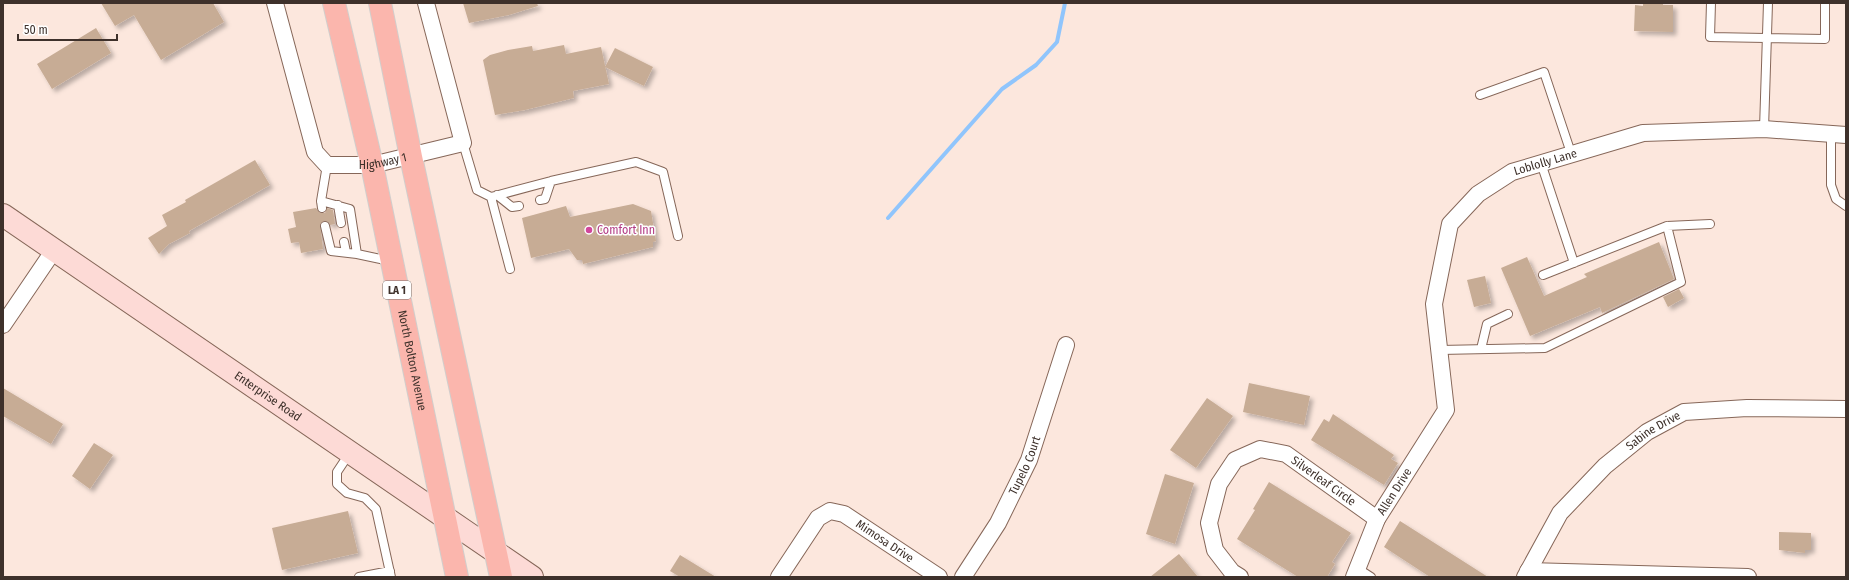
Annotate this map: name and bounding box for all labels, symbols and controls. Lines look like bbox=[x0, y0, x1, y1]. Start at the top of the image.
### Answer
scale bar bbox=[18, 16, 117, 42]
text: 50 m bbox=[24, 23, 48, 37]
street label: Loblolly Lane bbox=[1512, 146, 1579, 178]
street label: Highway 1 bbox=[359, 150, 408, 172]
place label: Comfort Inn bbox=[597, 223, 655, 237]
marker: Comfort Inn bbox=[584, 225, 594, 235]
road number: LA 1 bbox=[383, 281, 411, 299]
street label: North Bolton Avenue bbox=[395, 309, 430, 412]
street label: Enterprise Road bbox=[232, 368, 304, 424]
street label: Sabine Drive bbox=[1623, 408, 1683, 453]
street label: Tupelo Court bbox=[1006, 434, 1043, 497]
street label: Silverleaf Circle bbox=[1289, 453, 1359, 509]
street label: Allen Drive bbox=[1374, 465, 1415, 518]
street label: Mimosa Drive bbox=[853, 517, 916, 565]

